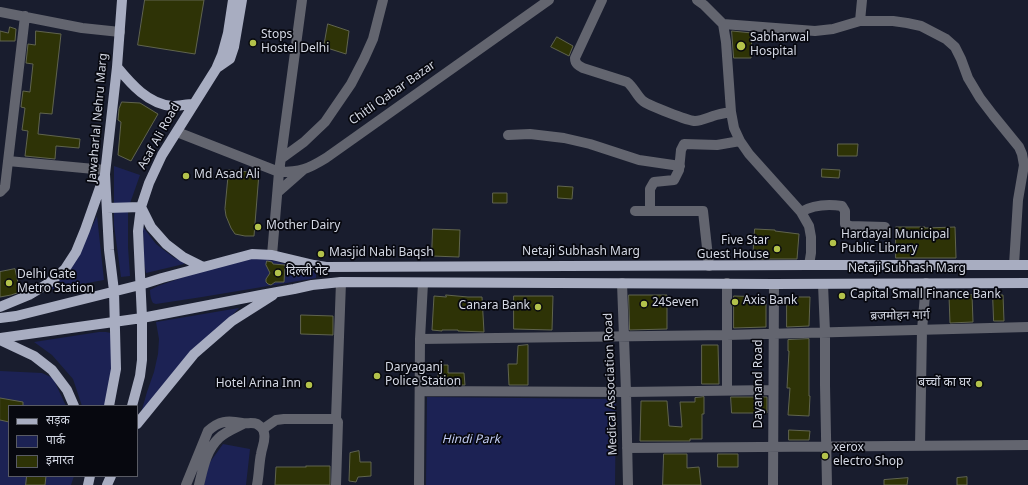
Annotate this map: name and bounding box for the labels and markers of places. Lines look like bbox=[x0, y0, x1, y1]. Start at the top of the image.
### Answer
place label: Stops Hostel Delhi bbox=[261, 29, 329, 57]
place label: Sabharwal Hospital bbox=[750, 32, 809, 60]
marker: Stops Hostel Delhi bbox=[248, 38, 258, 48]
marker: Sabharwal Hospital bbox=[735, 40, 747, 52]
place label: Md Asad Ali bbox=[194, 169, 260, 183]
marker: Md Asad Ali bbox=[181, 171, 191, 181]
place label: Mother Dairy bbox=[266, 220, 340, 234]
marker: Mother Dairy bbox=[253, 222, 263, 232]
place label: Hardayal Municipal Public Library bbox=[841, 229, 949, 257]
place label: Five Star Guest House bbox=[697, 235, 769, 263]
marker: Hardayal Municipal Public Library bbox=[828, 238, 838, 248]
marker: Five Star Guest House bbox=[772, 244, 782, 254]
place label: Masjid Nabi Baqsh bbox=[329, 247, 434, 261]
marker: Masjid Nabi Baqsh bbox=[316, 249, 326, 259]
place label: दिल्ली गेट bbox=[286, 266, 328, 280]
marker: दिल्ली गेट bbox=[273, 268, 283, 278]
place label: Delhi Gate Metro Station bbox=[17, 269, 94, 297]
marker: Delhi Gate Metro Station bbox=[4, 278, 14, 288]
place label: Capital Small Finance Bank bbox=[850, 289, 1001, 303]
marker: Capital Small Finance Bank bbox=[837, 291, 847, 301]
place label: Axis Bank bbox=[743, 295, 797, 309]
place label: 24Seven bbox=[652, 297, 699, 311]
marker: Axis Bank bbox=[730, 297, 740, 307]
marker: 24Seven bbox=[639, 299, 649, 309]
place label: Canara Bank bbox=[459, 300, 530, 314]
marker: Canara Bank bbox=[533, 302, 543, 312]
place label: Daryaganj Police Station bbox=[385, 362, 461, 390]
marker: Daryaganj Police Station bbox=[372, 371, 382, 381]
place label: बच्चों का घर bbox=[918, 377, 971, 391]
place label: Hotel Arina Inn bbox=[216, 378, 301, 392]
marker: बच्चों का घर bbox=[974, 379, 984, 389]
marker: Hotel Arina Inn bbox=[304, 380, 314, 390]
place label: xerox electro Shop bbox=[833, 442, 903, 470]
marker: xerox electro Shop bbox=[820, 451, 830, 461]

